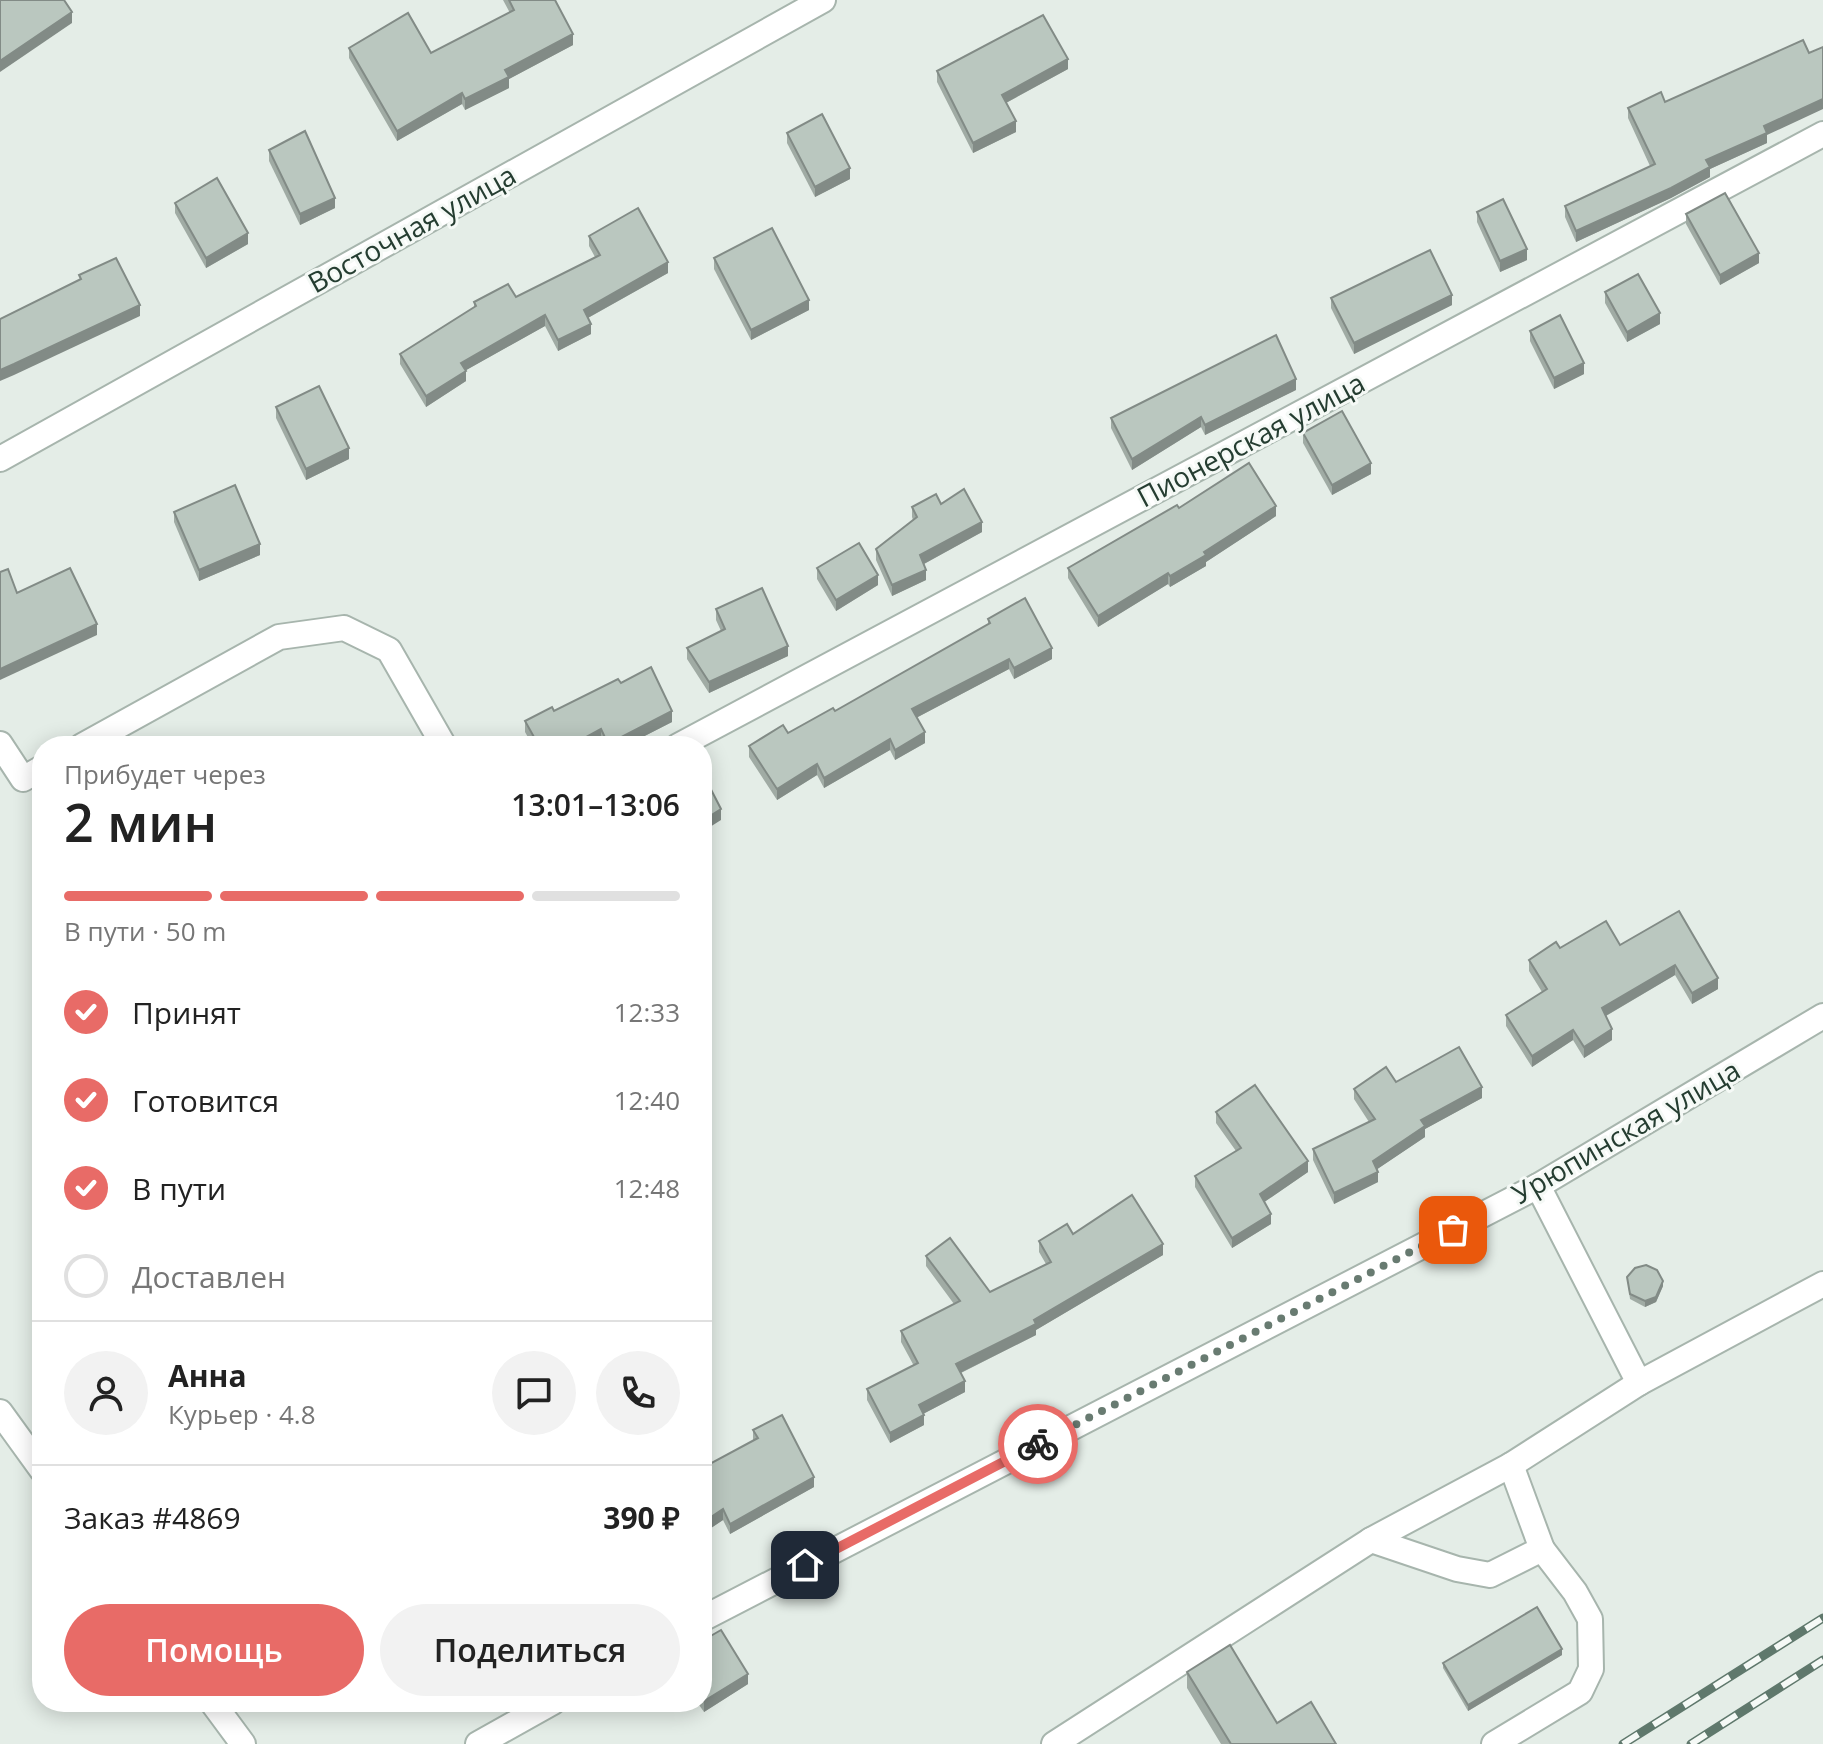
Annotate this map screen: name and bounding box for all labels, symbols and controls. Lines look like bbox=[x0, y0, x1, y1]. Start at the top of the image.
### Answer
street label: Восточная улица bbox=[301, 155, 522, 301]
street label: Пионерская улица bbox=[1130, 363, 1371, 515]
text: Прибудет через bbox=[64, 756, 266, 792]
text: 13:01–13:06 bbox=[511, 784, 680, 825]
text: 2 мин bbox=[64, 786, 217, 857]
text: В пути · 50 m bbox=[64, 913, 226, 949]
icon: check bbox=[64, 990, 108, 1034]
text: Принят bbox=[132, 992, 241, 1033]
text: 12:33 bbox=[614, 994, 680, 1030]
street label: Урюпинская улица bbox=[1504, 1050, 1747, 1212]
icon: check bbox=[64, 1078, 108, 1122]
text: Готовится bbox=[132, 1080, 279, 1121]
text: 12:40 bbox=[614, 1082, 680, 1118]
icon: check bbox=[64, 1166, 108, 1210]
text: В пути bbox=[132, 1168, 226, 1209]
text: 12:48 bbox=[614, 1170, 680, 1206]
pin bbox=[1419, 1196, 1487, 1264]
icon: bag bbox=[1431, 1208, 1475, 1252]
text: Доставлен bbox=[132, 1256, 286, 1297]
button: person bbox=[64, 1351, 148, 1435]
button: chat bbox=[492, 1351, 576, 1435]
button: phone bbox=[596, 1351, 680, 1435]
text: Анна bbox=[168, 1355, 247, 1396]
text: Курьер · 4.8 bbox=[168, 1396, 316, 1432]
courier bbox=[998, 1404, 1078, 1484]
icon: bike bbox=[1016, 1422, 1060, 1466]
text: Заказ #4869 bbox=[64, 1497, 241, 1538]
text: 390 ₽ bbox=[603, 1497, 680, 1538]
pin bbox=[771, 1531, 839, 1599]
icon: home bbox=[783, 1543, 827, 1587]
button: Помощь bbox=[64, 1604, 364, 1696]
button: Поделиться bbox=[380, 1604, 680, 1696]

